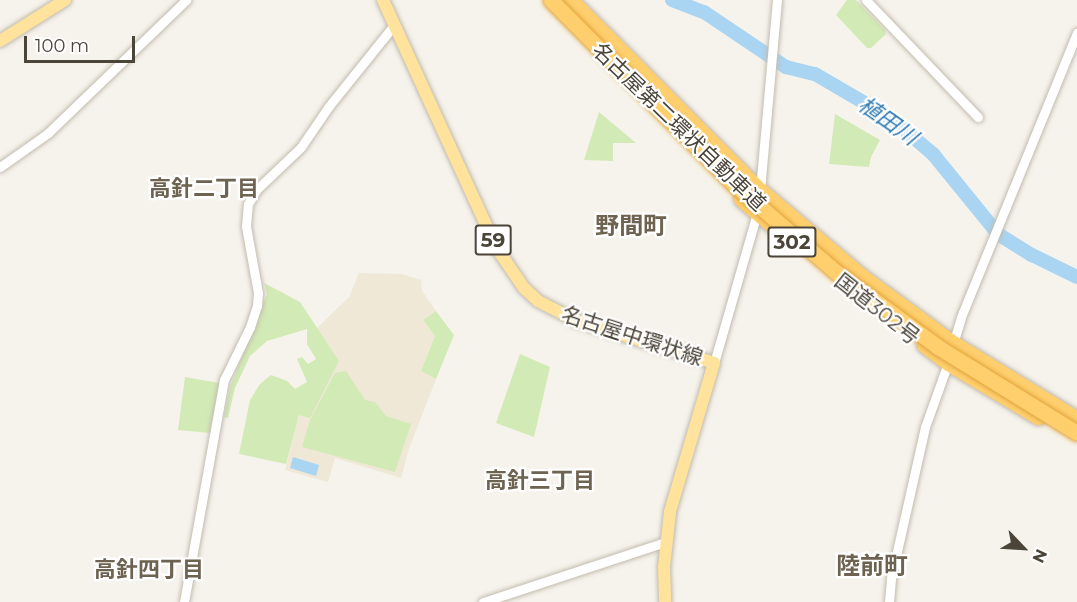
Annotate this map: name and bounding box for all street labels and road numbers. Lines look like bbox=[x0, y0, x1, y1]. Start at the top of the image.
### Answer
street label: 名古屋第二環状自動車道 bbox=[587, 38, 771, 216]
road number: 59 bbox=[474, 223, 512, 257]
road number: 302 bbox=[766, 225, 818, 259]
street label: 国道302号 bbox=[830, 268, 924, 350]
street label: 名古屋中環状線 bbox=[558, 301, 706, 371]

